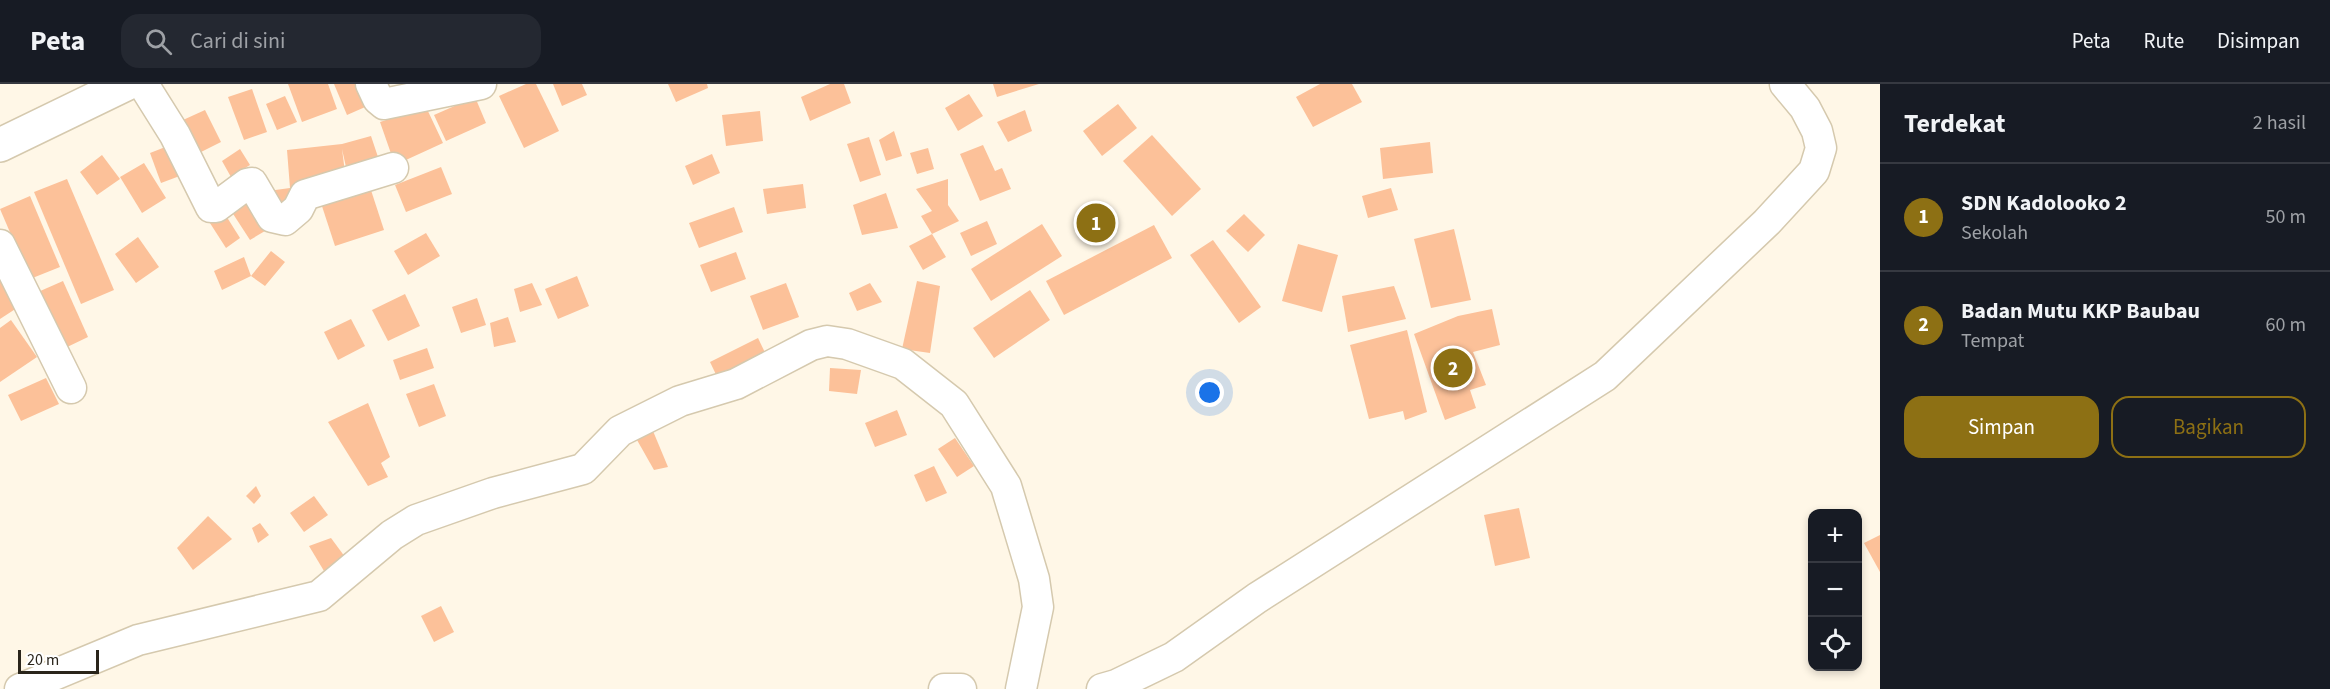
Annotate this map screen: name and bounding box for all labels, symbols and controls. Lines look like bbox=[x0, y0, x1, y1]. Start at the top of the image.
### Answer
search box bbox=[121, 14, 541, 68]
text: Peta bbox=[30, 21, 85, 61]
icon: search bbox=[142, 25, 175, 58]
text: Cari di sini bbox=[190, 25, 285, 57]
text: Peta bbox=[2072, 26, 2110, 56]
text: Rute bbox=[2143, 26, 2184, 56]
text: Disimpan bbox=[2217, 26, 2300, 56]
text: Terdekat bbox=[1904, 105, 2006, 142]
text: 2 hasil bbox=[2253, 109, 2306, 137]
text: SDN Kadolooko 2 bbox=[1961, 187, 2127, 219]
pin: 1 bbox=[1076, 200, 1116, 246]
text: 1 bbox=[1918, 203, 1929, 231]
text: 50 m bbox=[2266, 203, 2306, 231]
text: Sekolah bbox=[1961, 219, 2028, 247]
text: Badan Mutu KKP Baubau bbox=[1961, 295, 2200, 327]
text: 2 bbox=[1918, 311, 1929, 339]
text: 60 m bbox=[2266, 311, 2306, 339]
text: Tempat bbox=[1961, 327, 2024, 355]
pin: 2 bbox=[1434, 346, 1472, 390]
your location bbox=[1195, 378, 1224, 407]
button: Simpan bbox=[1904, 396, 2099, 458]
button: Bagikan bbox=[2111, 396, 2306, 458]
map controls bbox=[1808, 509, 1862, 671]
button: + bbox=[1808, 509, 1862, 563]
button: − bbox=[1808, 563, 1862, 617]
button: locate bbox=[1808, 617, 1862, 671]
scale bar bbox=[18, 647, 99, 674]
text: 20 m bbox=[27, 649, 59, 671]

